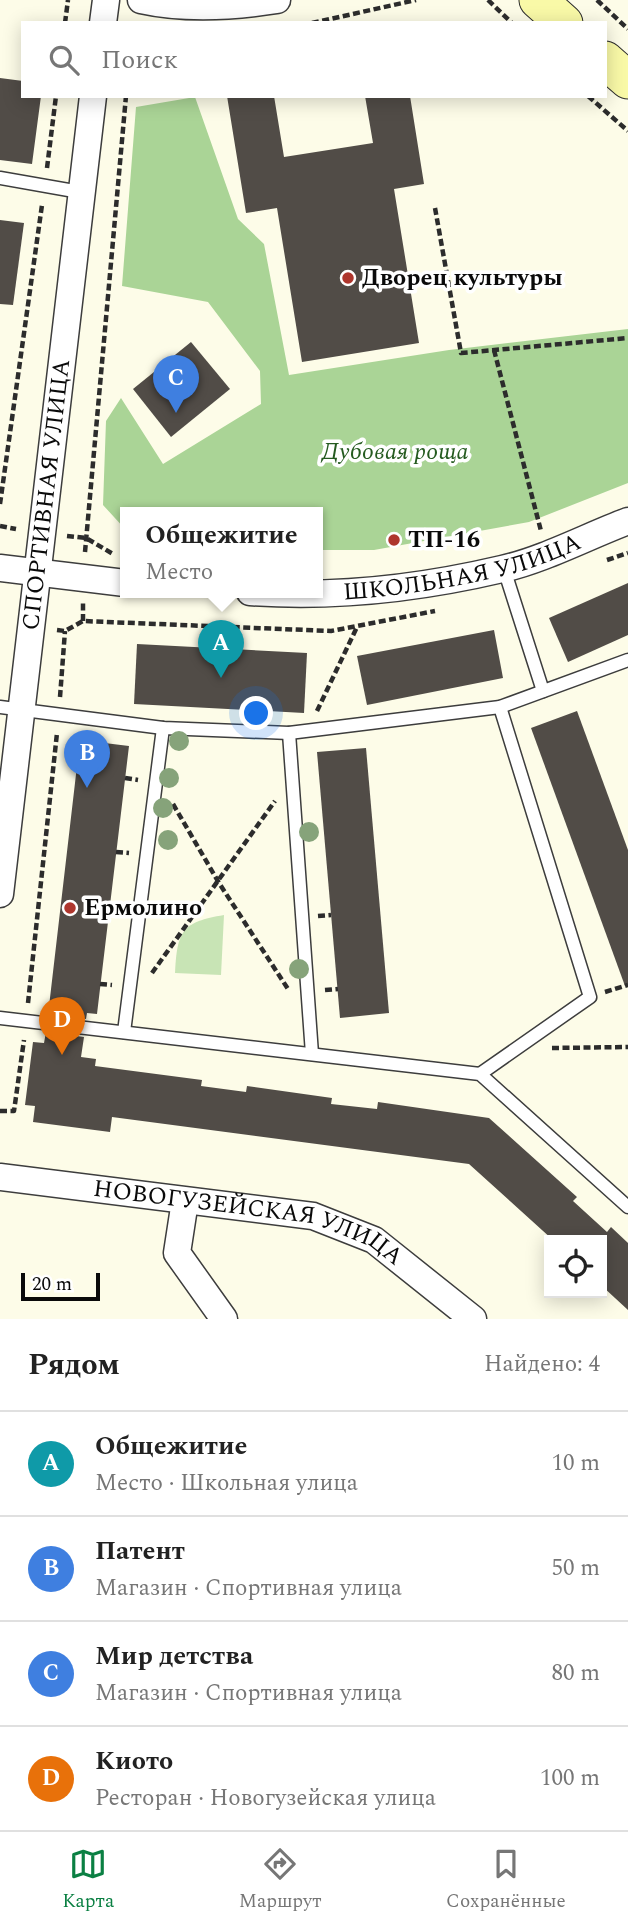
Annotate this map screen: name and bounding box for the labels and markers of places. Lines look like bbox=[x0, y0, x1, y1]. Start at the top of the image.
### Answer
place label: Дворец культуры bbox=[362, 260, 563, 296]
marker: Дворец культуры bbox=[340, 270, 356, 286]
pin: C bbox=[153, 355, 199, 413]
place label: ТП-16 bbox=[408, 522, 480, 558]
marker: ТП-16 bbox=[386, 532, 402, 548]
pin: A bbox=[198, 620, 244, 678]
pin: B bbox=[64, 730, 110, 788]
place label: Ермолино bbox=[84, 890, 202, 926]
marker: Ермолино bbox=[62, 900, 78, 916]
pin: D bbox=[39, 997, 85, 1055]

